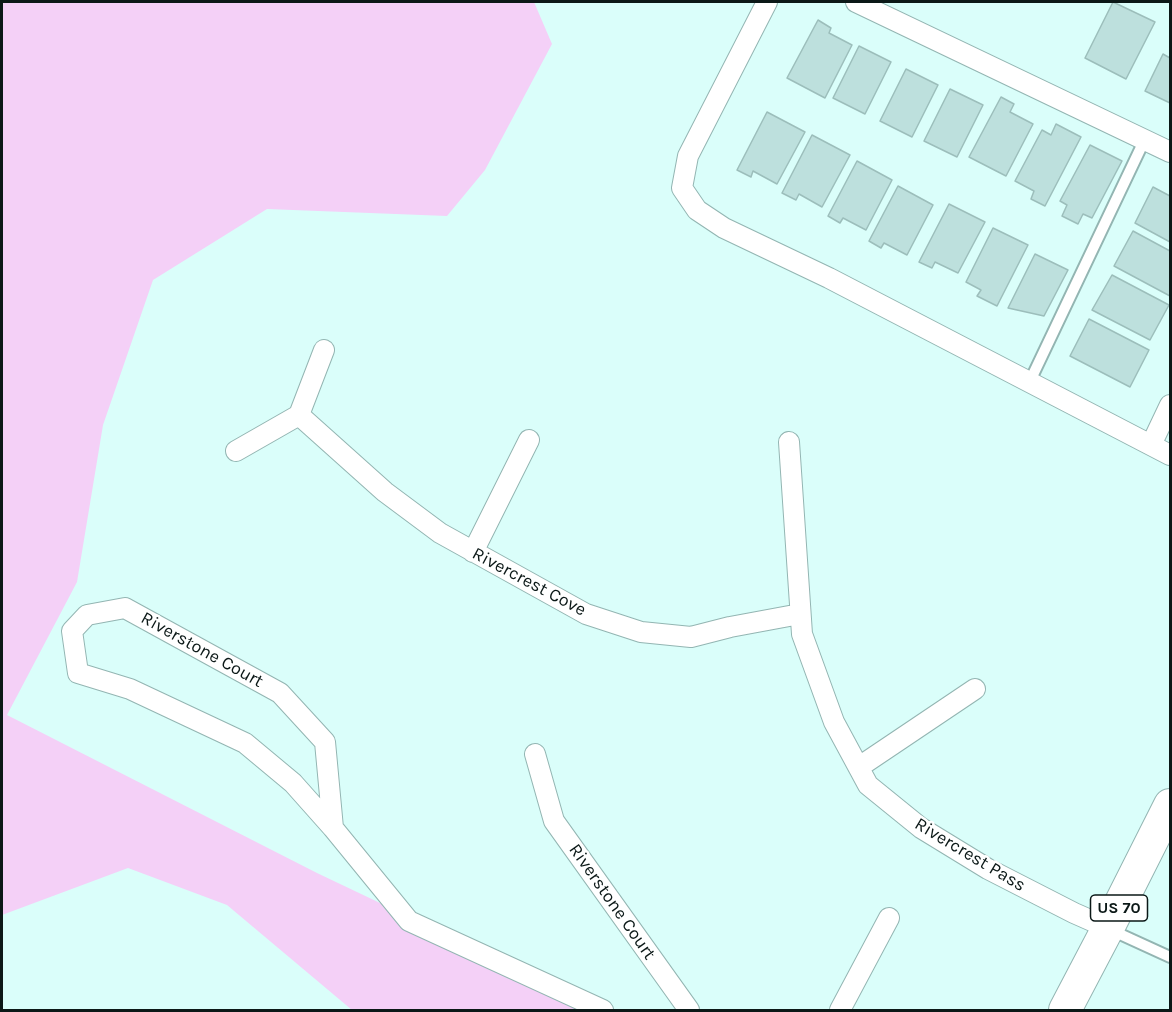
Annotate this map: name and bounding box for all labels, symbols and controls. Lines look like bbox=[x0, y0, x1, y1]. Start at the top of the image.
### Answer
street label: Rivercrest Cove bbox=[468, 543, 590, 621]
street label: Riverstone Court bbox=[137, 607, 267, 693]
street label: Rivercrest Pass bbox=[911, 813, 1029, 897]
street label: Riverstone Court bbox=[564, 840, 660, 964]
road number: US 70 bbox=[1090, 895, 1148, 921]

